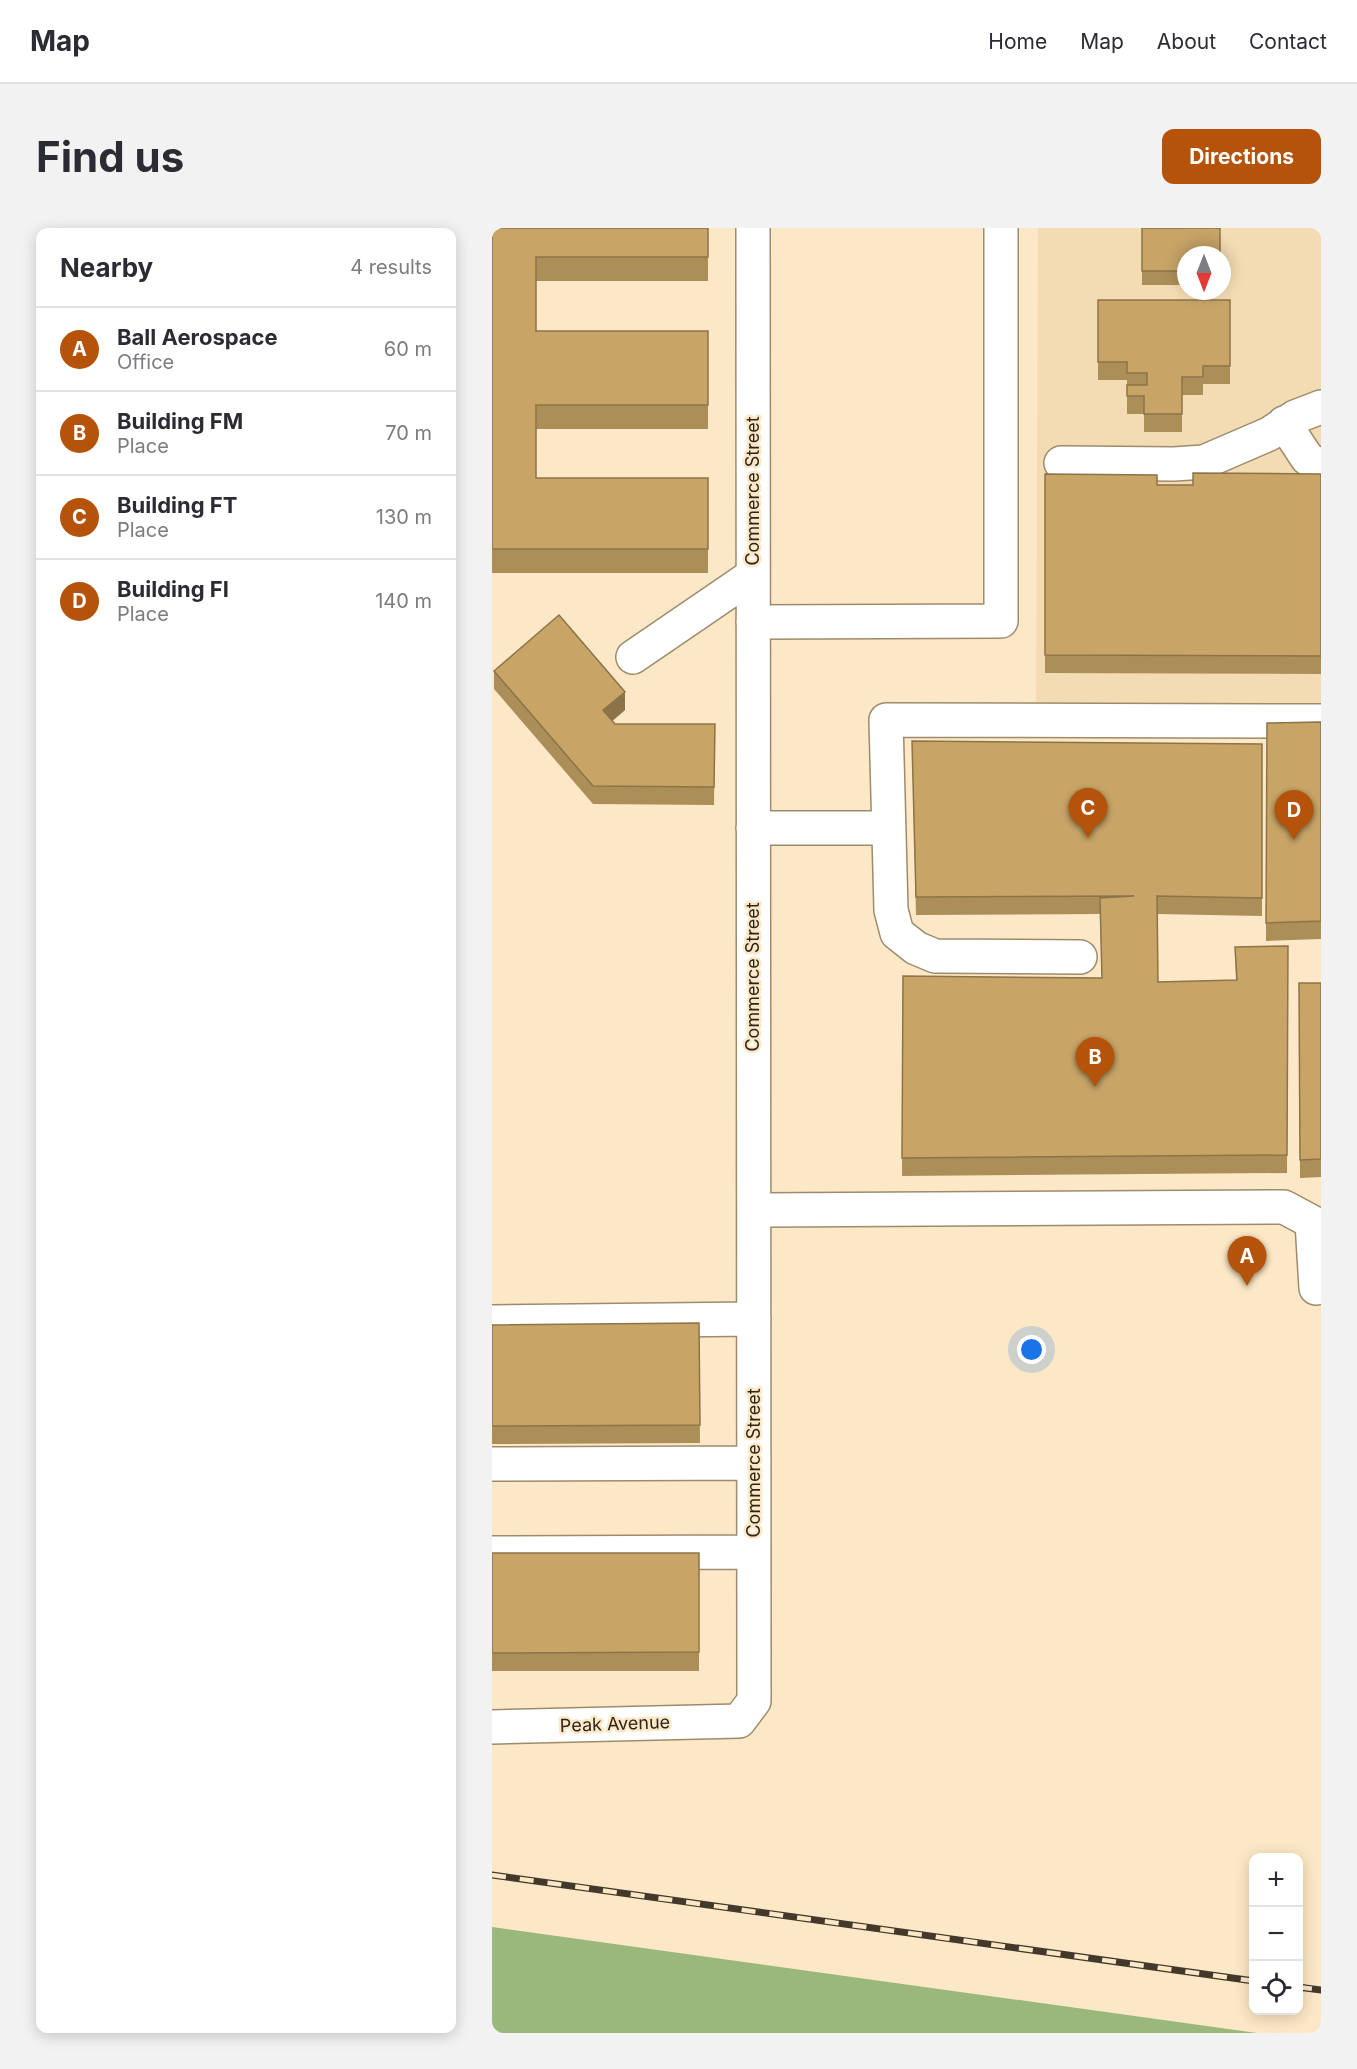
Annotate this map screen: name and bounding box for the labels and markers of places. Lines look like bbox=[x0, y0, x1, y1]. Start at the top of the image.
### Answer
pin: C bbox=[1068, 788, 1108, 838]
pin: D bbox=[1274, 790, 1314, 840]
pin: B bbox=[1076, 1038, 1114, 1087]
pin: A bbox=[1228, 1236, 1266, 1286]

